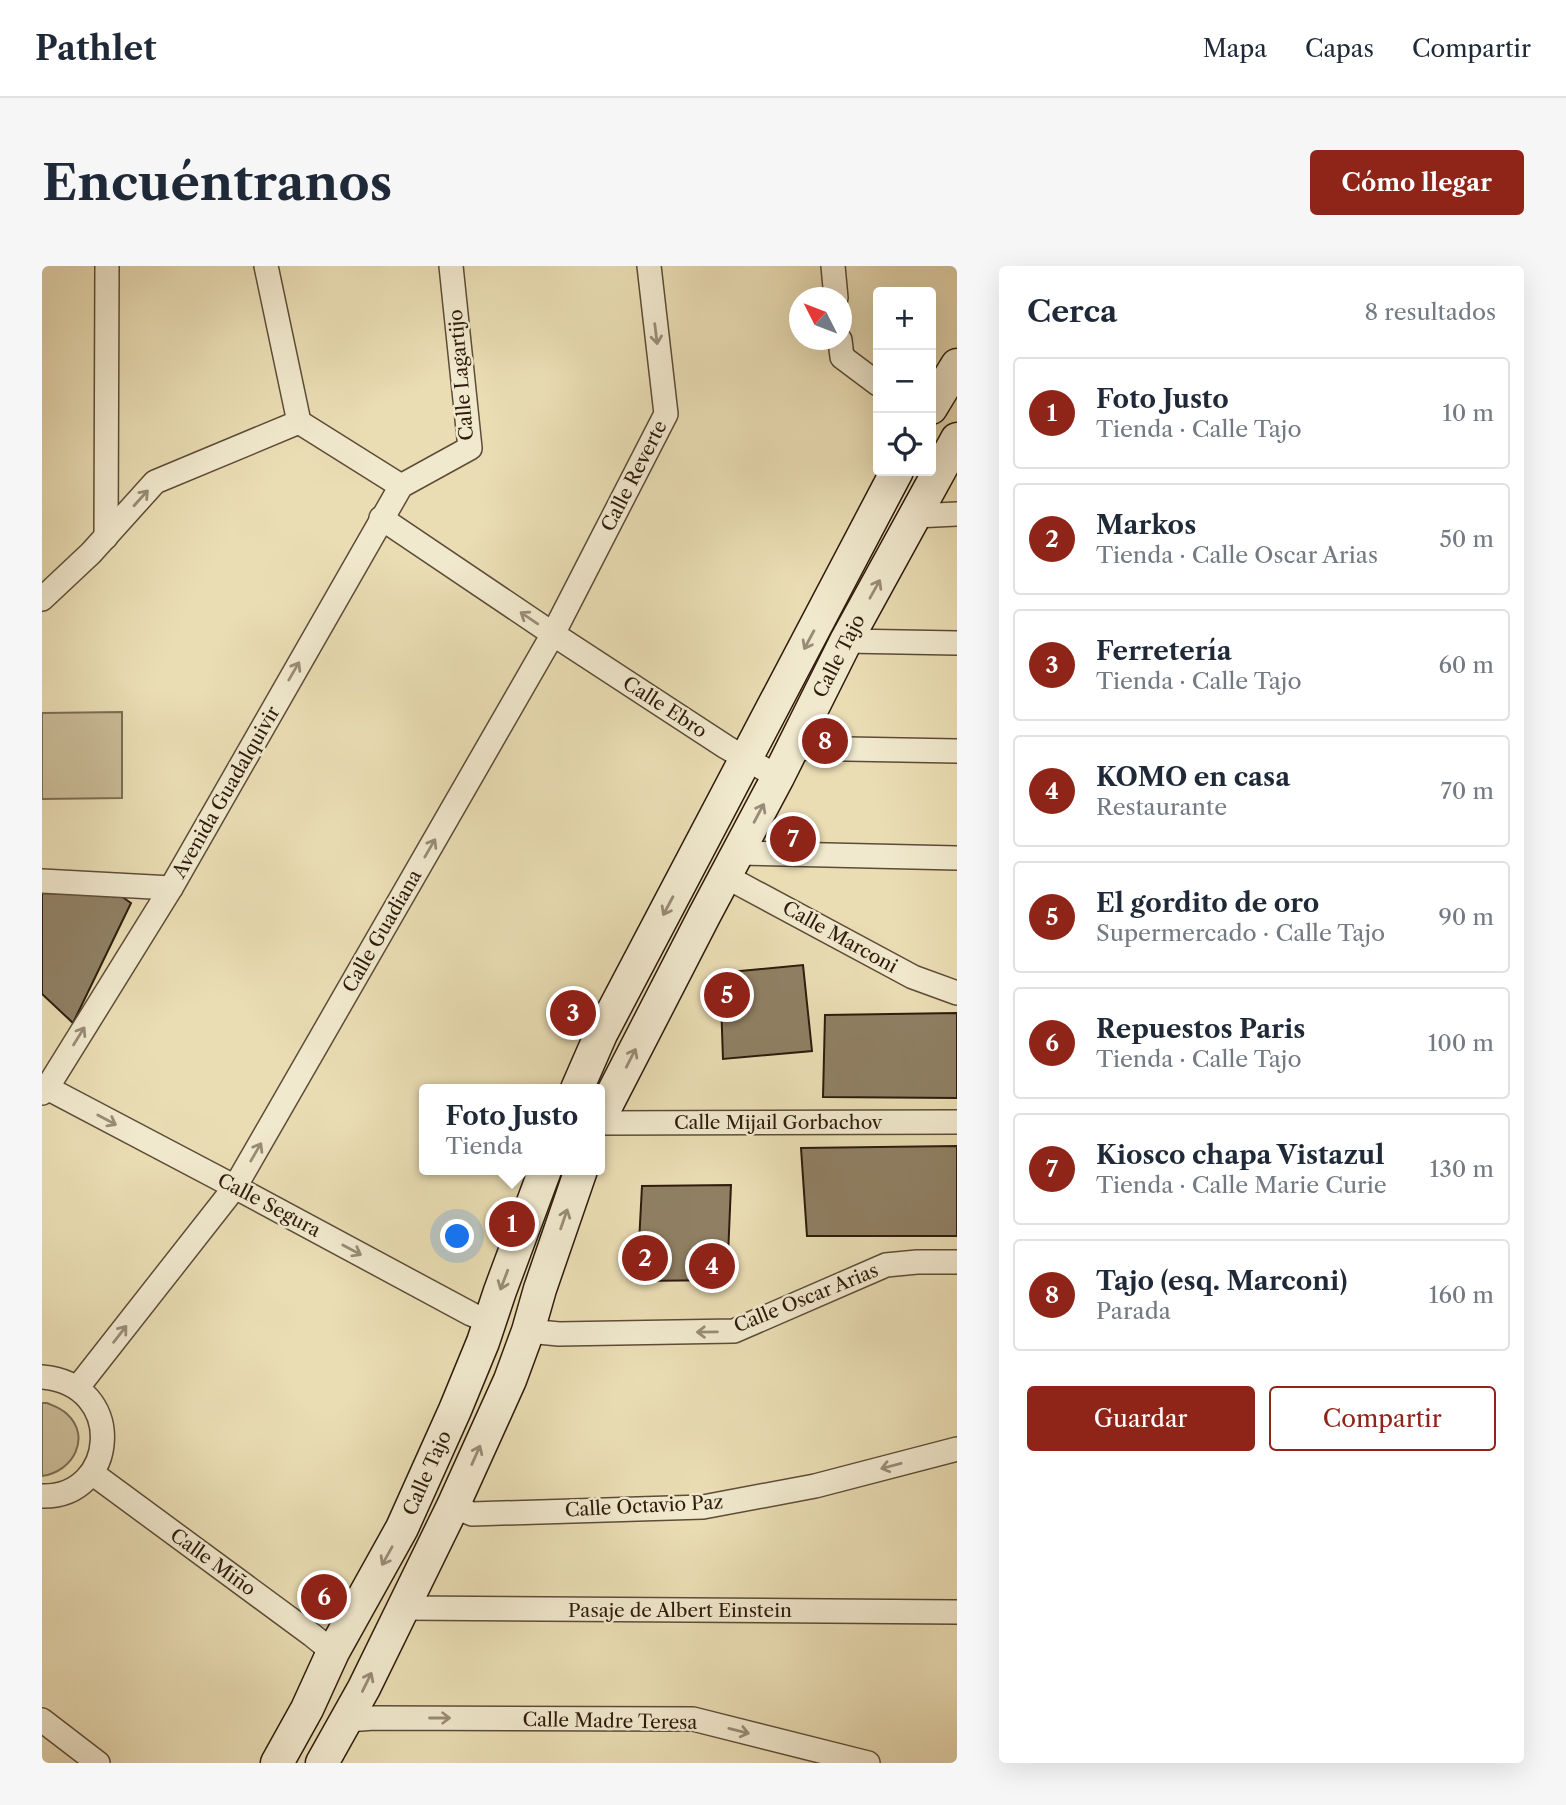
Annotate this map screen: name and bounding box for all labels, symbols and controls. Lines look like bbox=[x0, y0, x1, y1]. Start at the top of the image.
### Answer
text: Pathlet bbox=[35, 28, 157, 69]
text: Mapa bbox=[1203, 34, 1267, 63]
text: Capas bbox=[1305, 34, 1374, 63]
text: Compartir bbox=[1412, 34, 1531, 63]
button: Cómo llegar bbox=[1310, 150, 1524, 215]
text: Encuéntranos bbox=[42, 152, 392, 213]
north arrow bbox=[789, 287, 852, 350]
map controls bbox=[873, 287, 936, 476]
button: + bbox=[873, 287, 936, 350]
text: Cerca bbox=[1027, 293, 1117, 330]
text: 8 resultados bbox=[1365, 298, 1496, 326]
street label: Calle Lagartijo bbox=[444, 308, 478, 442]
one-way arrow bbox=[650, 322, 663, 345]
button: − bbox=[873, 350, 936, 413]
text: Foto Justo bbox=[1096, 383, 1229, 415]
text: 1 bbox=[1047, 399, 1057, 427]
text: 10 m bbox=[1442, 399, 1494, 427]
button: locate bbox=[873, 413, 936, 476]
text: Tienda · Calle Tajo bbox=[1096, 415, 1301, 443]
street label: Calle Reverte bbox=[596, 417, 672, 535]
one-way arrow bbox=[133, 489, 149, 507]
text: Markos bbox=[1096, 509, 1196, 541]
text: 2 bbox=[1045, 525, 1059, 553]
text: 50 m bbox=[1439, 525, 1494, 553]
text: Tienda · Calle Oscar Arias bbox=[1096, 541, 1378, 569]
one-way arrow bbox=[868, 579, 882, 599]
street label: Calle Tajo bbox=[808, 610, 870, 702]
one-way arrow bbox=[520, 611, 539, 625]
one-way arrow bbox=[801, 629, 815, 650]
text: Ferretería bbox=[1096, 635, 1232, 667]
text: 3 bbox=[1046, 651, 1059, 679]
text: 60 m bbox=[1438, 651, 1494, 679]
one-way arrow bbox=[288, 661, 301, 682]
text: Tienda · Calle Tajo bbox=[1096, 667, 1301, 695]
street label: Calle Ebro bbox=[619, 671, 711, 743]
street label: Avenida Guadalquivir bbox=[167, 702, 285, 883]
pin: 8 bbox=[802, 715, 848, 767]
text: KOMO en casa bbox=[1096, 761, 1290, 793]
text: 4 bbox=[1045, 777, 1059, 805]
text: 70 m bbox=[1441, 777, 1494, 805]
text: Restaurante bbox=[1096, 793, 1227, 821]
one-way arrow bbox=[752, 803, 766, 823]
pin: 7 bbox=[770, 813, 816, 865]
one-way arrow bbox=[423, 839, 437, 859]
street label: Calle Guadiana bbox=[338, 865, 426, 997]
text: El gordito de oro bbox=[1096, 887, 1319, 919]
one-way arrow bbox=[661, 895, 675, 916]
street label: Calle Marconi bbox=[779, 896, 902, 978]
text: 5 bbox=[1046, 903, 1058, 931]
text: 90 m bbox=[1438, 903, 1494, 931]
text: Supermercado · Calle Tajo bbox=[1096, 919, 1385, 947]
pin: 5 bbox=[704, 969, 750, 1021]
pin: 3 bbox=[550, 987, 596, 1039]
text: Repuestos Paris bbox=[1096, 1013, 1305, 1045]
one-way arrow bbox=[72, 1027, 87, 1046]
text: 6 bbox=[1045, 1029, 1059, 1057]
text: 100 m bbox=[1428, 1029, 1494, 1057]
text: Tienda · Calle Tajo bbox=[1096, 1045, 1301, 1073]
one-way arrow bbox=[624, 1048, 638, 1068]
popup bbox=[419, 1084, 605, 1175]
text: Foto Justo bbox=[446, 1100, 578, 1132]
street label: Calle Mijail Gorbachov bbox=[674, 1111, 883, 1134]
one-way arrow bbox=[97, 1113, 117, 1127]
text: Tienda bbox=[446, 1132, 523, 1160]
text: Kiosco chapa Vistazul bbox=[1096, 1139, 1385, 1171]
one-way arrow bbox=[249, 1142, 263, 1162]
text: 7 bbox=[1046, 1155, 1058, 1183]
text: 130 m bbox=[1430, 1155, 1494, 1183]
street label: Calle Segura bbox=[214, 1168, 324, 1242]
text: Tienda · Calle Marie Curie bbox=[1096, 1171, 1387, 1199]
pin: 1 bbox=[489, 1198, 535, 1250]
one-way arrow bbox=[559, 1209, 571, 1231]
your location bbox=[440, 1219, 474, 1253]
pin: 2 bbox=[622, 1232, 668, 1284]
pin: 4 bbox=[689, 1240, 735, 1292]
one-way arrow bbox=[341, 1243, 361, 1257]
street label: Calle Oscar Arias bbox=[730, 1259, 882, 1337]
text: Tajo (esq. Marconi) bbox=[1096, 1265, 1347, 1297]
one-way arrow bbox=[497, 1268, 510, 1290]
text: 8 bbox=[1045, 1281, 1059, 1309]
text: 160 m bbox=[1429, 1281, 1494, 1309]
text: Parada bbox=[1096, 1297, 1171, 1325]
one-way arrow bbox=[112, 1325, 127, 1343]
one-way arrow bbox=[695, 1325, 718, 1338]
button: Guardar bbox=[1027, 1386, 1255, 1451]
button: Compartir bbox=[1269, 1386, 1496, 1451]
street label: Calle Tajo bbox=[398, 1427, 456, 1519]
one-way arrow bbox=[470, 1445, 483, 1466]
one-way arrow bbox=[880, 1460, 903, 1473]
street label: Calle Octavio Paz bbox=[564, 1490, 724, 1522]
street label: Calle Miño bbox=[166, 1523, 260, 1601]
one-way arrow bbox=[380, 1545, 393, 1566]
pin: 6 bbox=[301, 1571, 347, 1623]
street label: Pasaje de Albert Einstein bbox=[568, 1599, 792, 1622]
one-way arrow bbox=[361, 1672, 374, 1693]
street label: Calle Madre Teresa bbox=[522, 1708, 698, 1734]
one-way arrow bbox=[428, 1711, 451, 1725]
one-way arrow bbox=[728, 1725, 750, 1738]

